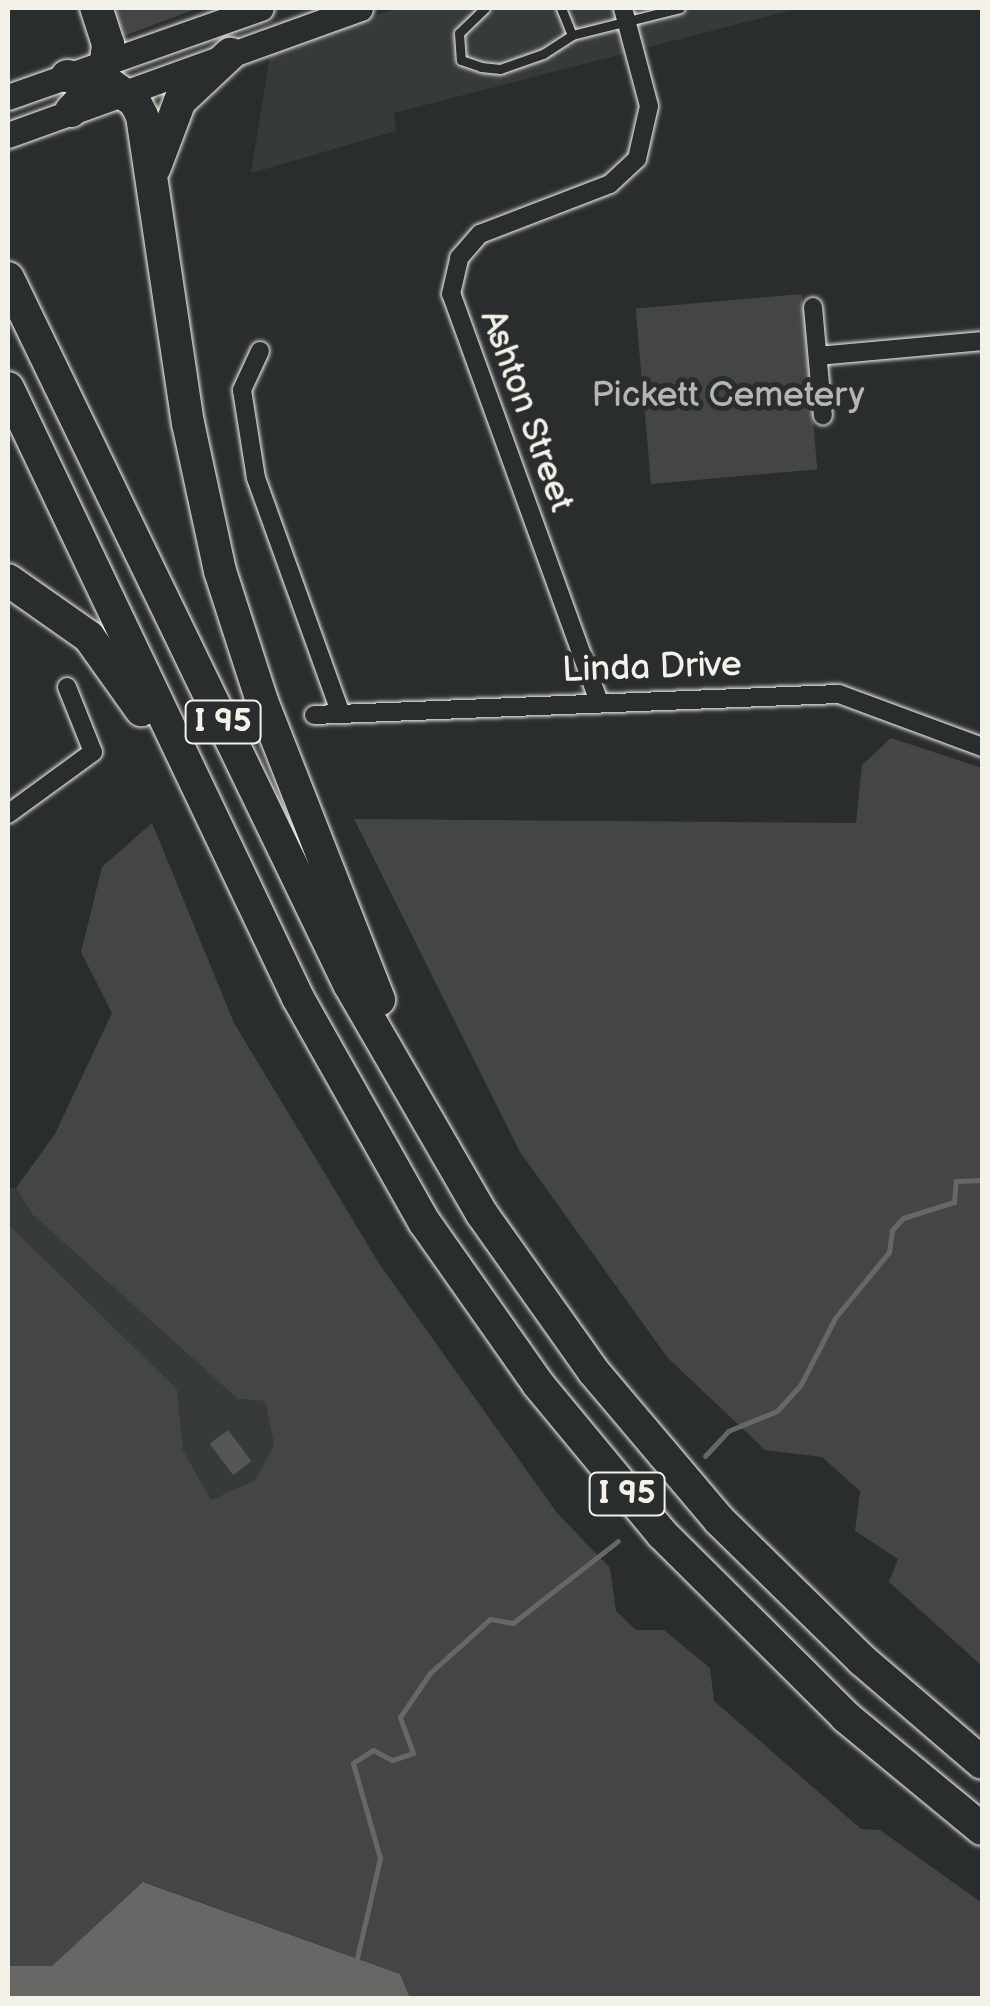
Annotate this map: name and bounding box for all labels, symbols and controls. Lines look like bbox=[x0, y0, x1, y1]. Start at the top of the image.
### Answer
street label: Ashton Street bbox=[470, 304, 582, 518]
park label: Pickett Cemetery bbox=[591, 375, 865, 417]
street label: Linda Drive bbox=[561, 644, 743, 692]
road number: I 95 bbox=[183, 695, 263, 749]
road number: I 95 bbox=[587, 1467, 667, 1521]

